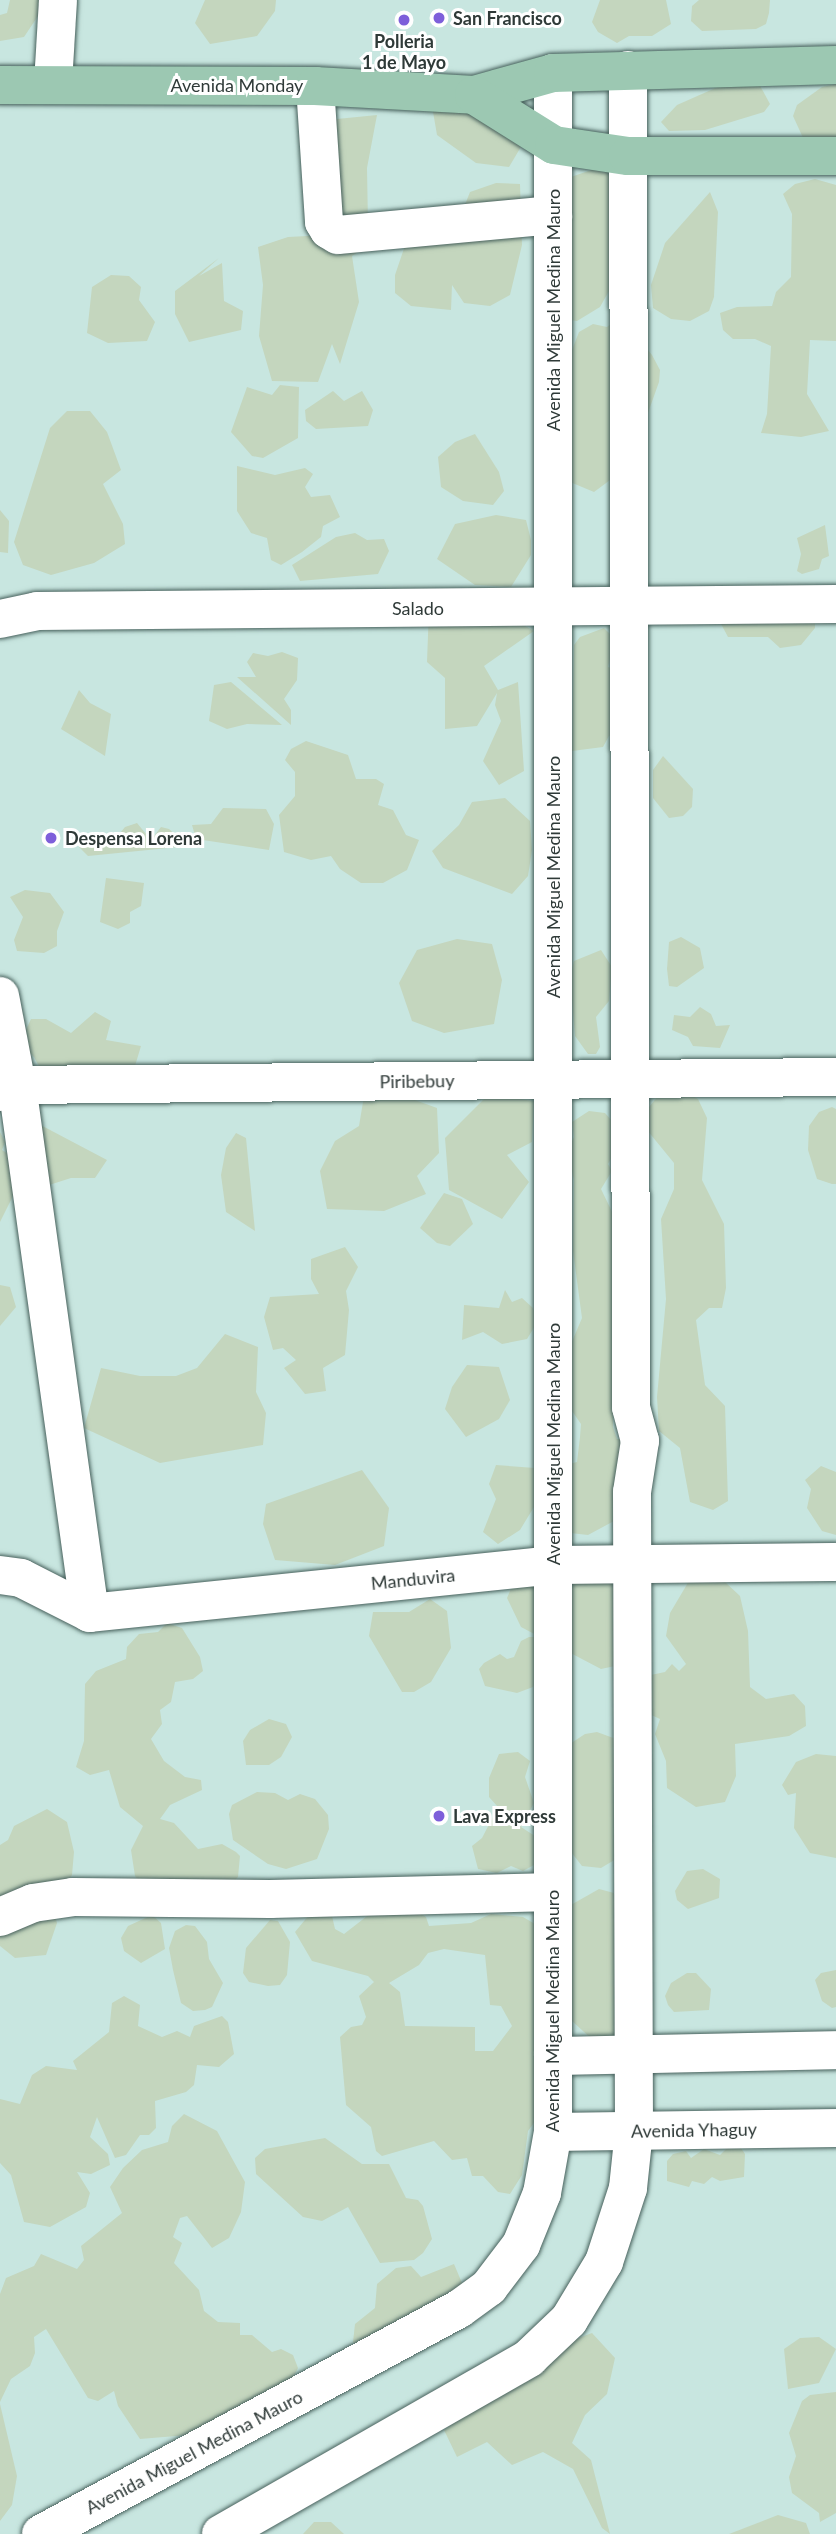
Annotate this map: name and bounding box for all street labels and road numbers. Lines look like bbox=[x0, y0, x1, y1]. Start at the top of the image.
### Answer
street label: Avenida Monday bbox=[171, 74, 303, 96]
street label: Avenida Miguel Medina Mauro bbox=[542, 189, 564, 431]
street label: Salado bbox=[392, 597, 444, 619]
street label: Avenida Miguel Medina Mauro bbox=[542, 756, 564, 998]
street label: Piribebuy bbox=[379, 1070, 455, 1092]
street label: Avenida Miguel Medina Mauro bbox=[542, 1323, 564, 1565]
street label: Manduvira bbox=[370, 1564, 456, 1594]
street label: Avenida Miguel Medina Mauro bbox=[541, 1890, 563, 2132]
street label: Avenida Yhaguy bbox=[630, 2118, 758, 2142]
street label: Avenida Miguel Medina Mauro bbox=[82, 2386, 306, 2518]

